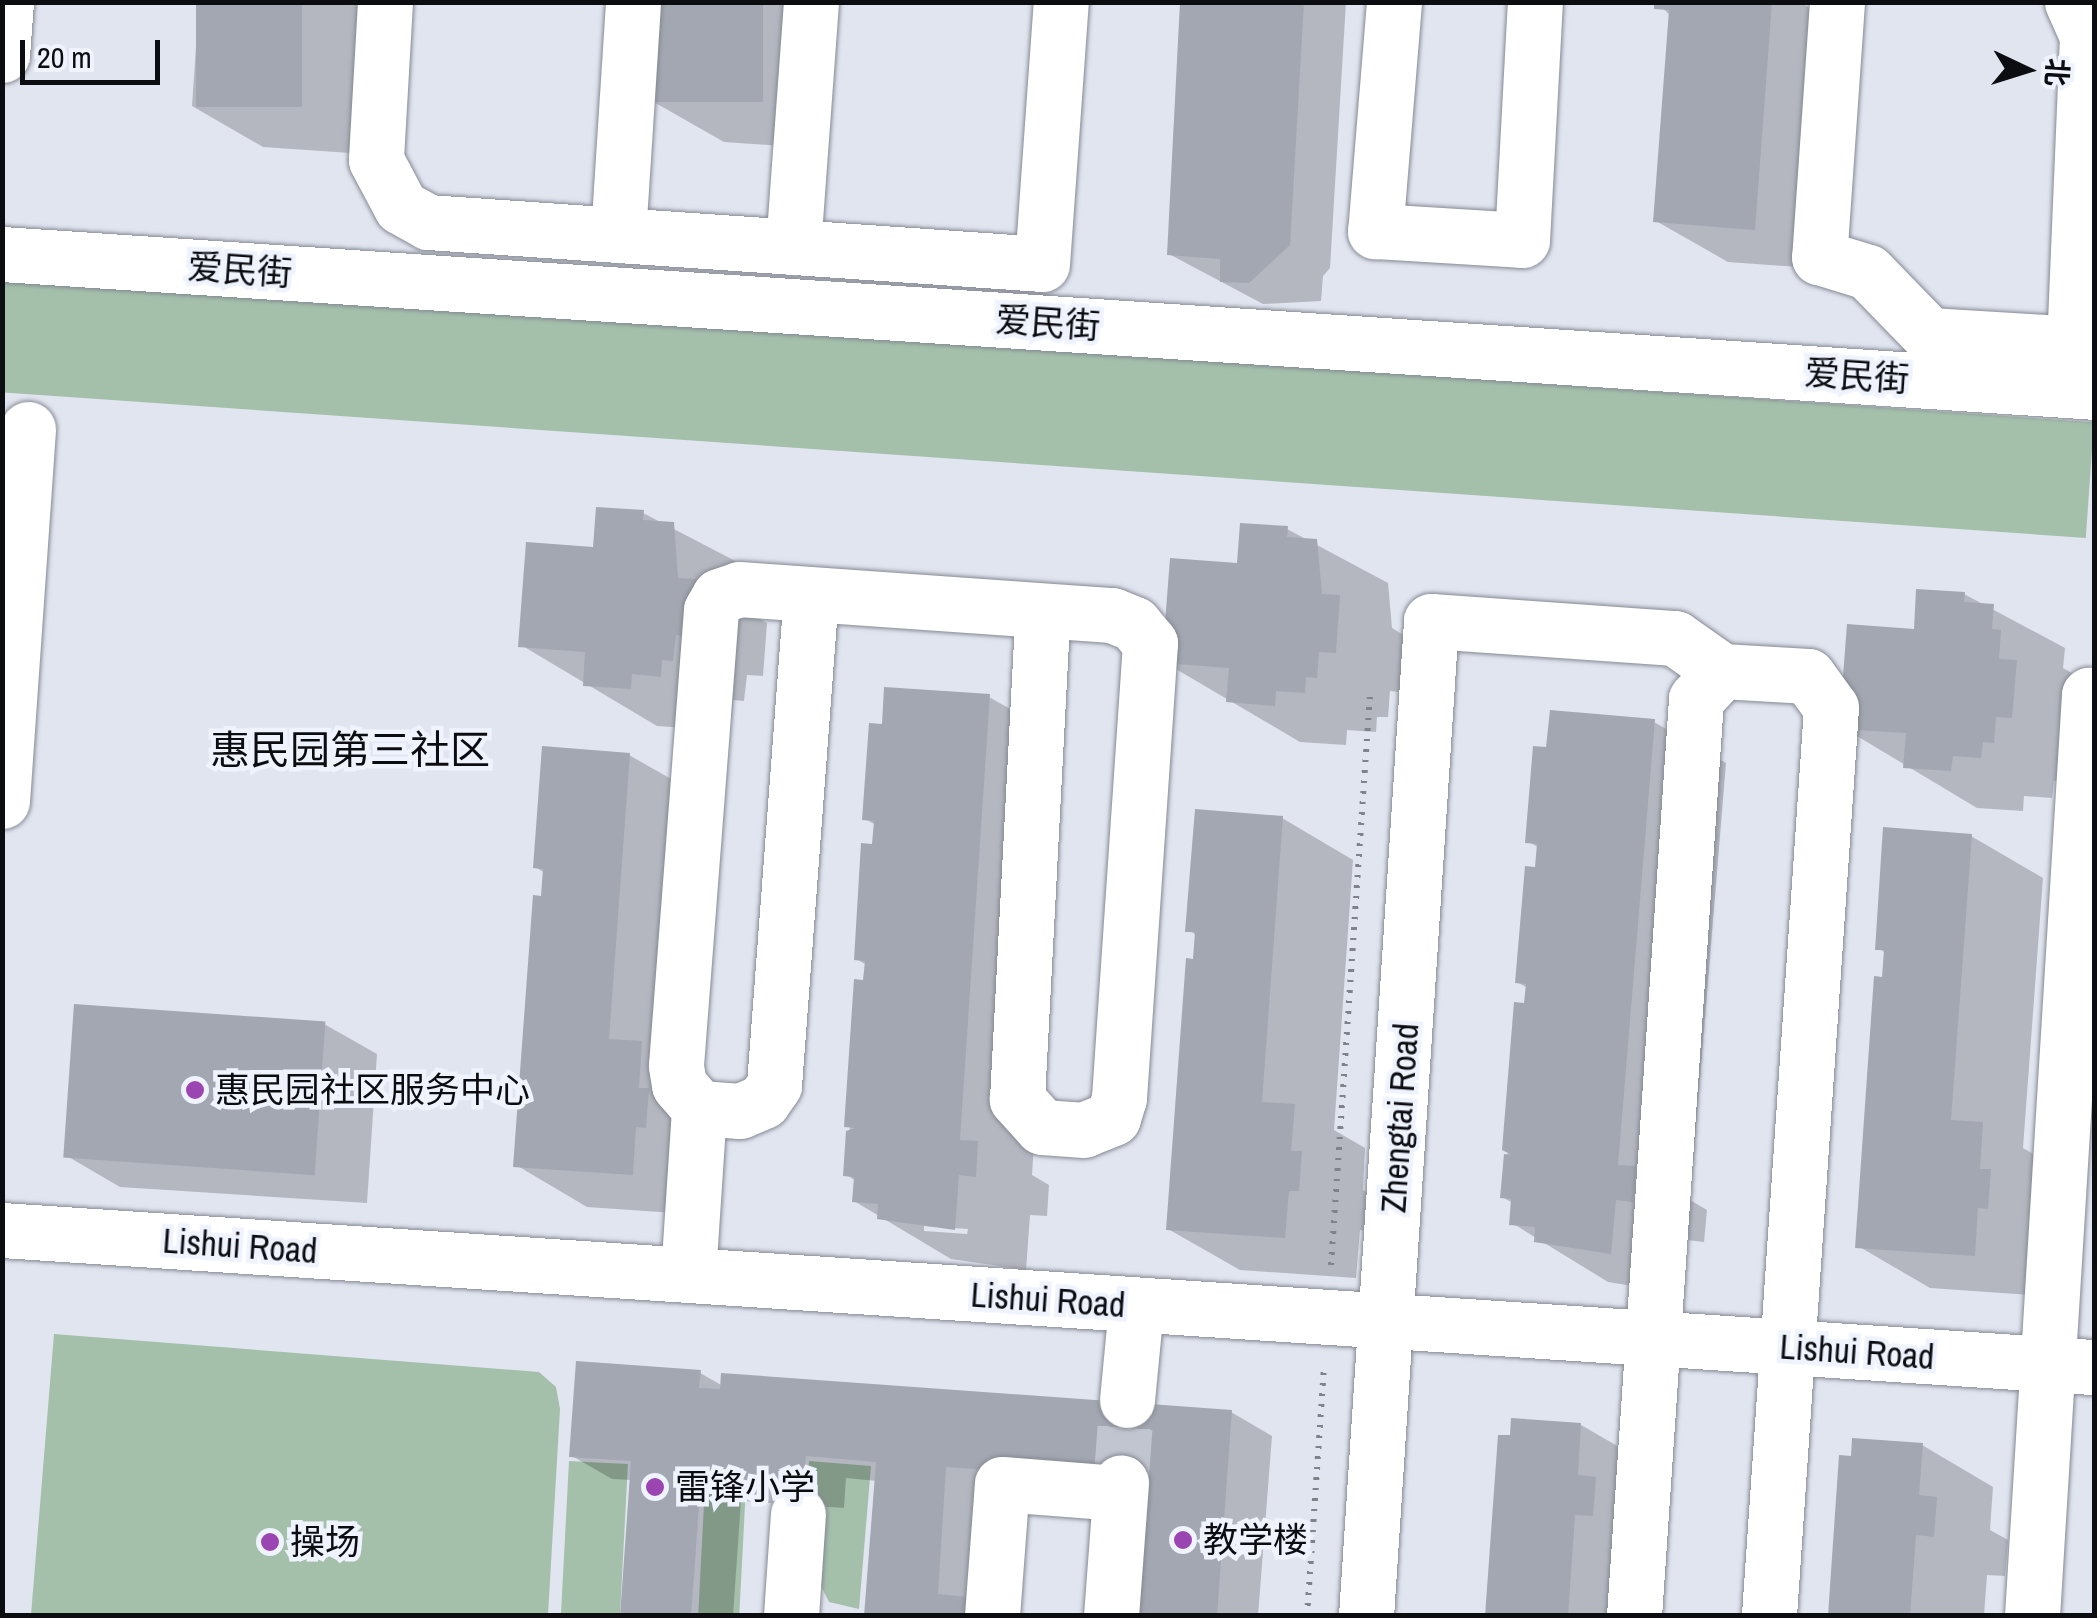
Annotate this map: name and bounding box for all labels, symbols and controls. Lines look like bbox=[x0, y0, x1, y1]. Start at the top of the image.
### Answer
scale bar bbox=[25, 20, 165, 82]
north arrow bbox=[1977, 20, 2077, 120]
text: 20 m bbox=[37, 37, 92, 77]
text: 北 bbox=[2037, 57, 2077, 87]
street label: 爱民街 bbox=[186, 245, 294, 295]
street label: 爱民街 bbox=[994, 298, 1102, 348]
street label: 爱民街 bbox=[1803, 351, 1911, 401]
district label: 惠民园第三社区 bbox=[210, 726, 490, 774]
street label: Zhengtai Road bbox=[1372, 1022, 1428, 1214]
place label: 惠民园社区服务中心 bbox=[215, 1069, 530, 1111]
marker: 惠民园社区服务中心 bbox=[184, 1079, 206, 1101]
street label: Lishui Road bbox=[161, 1220, 319, 1272]
street label: Lishui Road bbox=[969, 1274, 1127, 1326]
street label: Lishui Road bbox=[1778, 1326, 1936, 1378]
place label: 雷锋小学 bbox=[675, 1466, 815, 1508]
marker: 雷锋小学 bbox=[644, 1476, 666, 1498]
place label: 教学楼 bbox=[1203, 1519, 1308, 1561]
place label: 操场 bbox=[290, 1521, 360, 1563]
marker: 教学楼 bbox=[1172, 1529, 1194, 1551]
marker: 操场 bbox=[259, 1531, 281, 1553]

